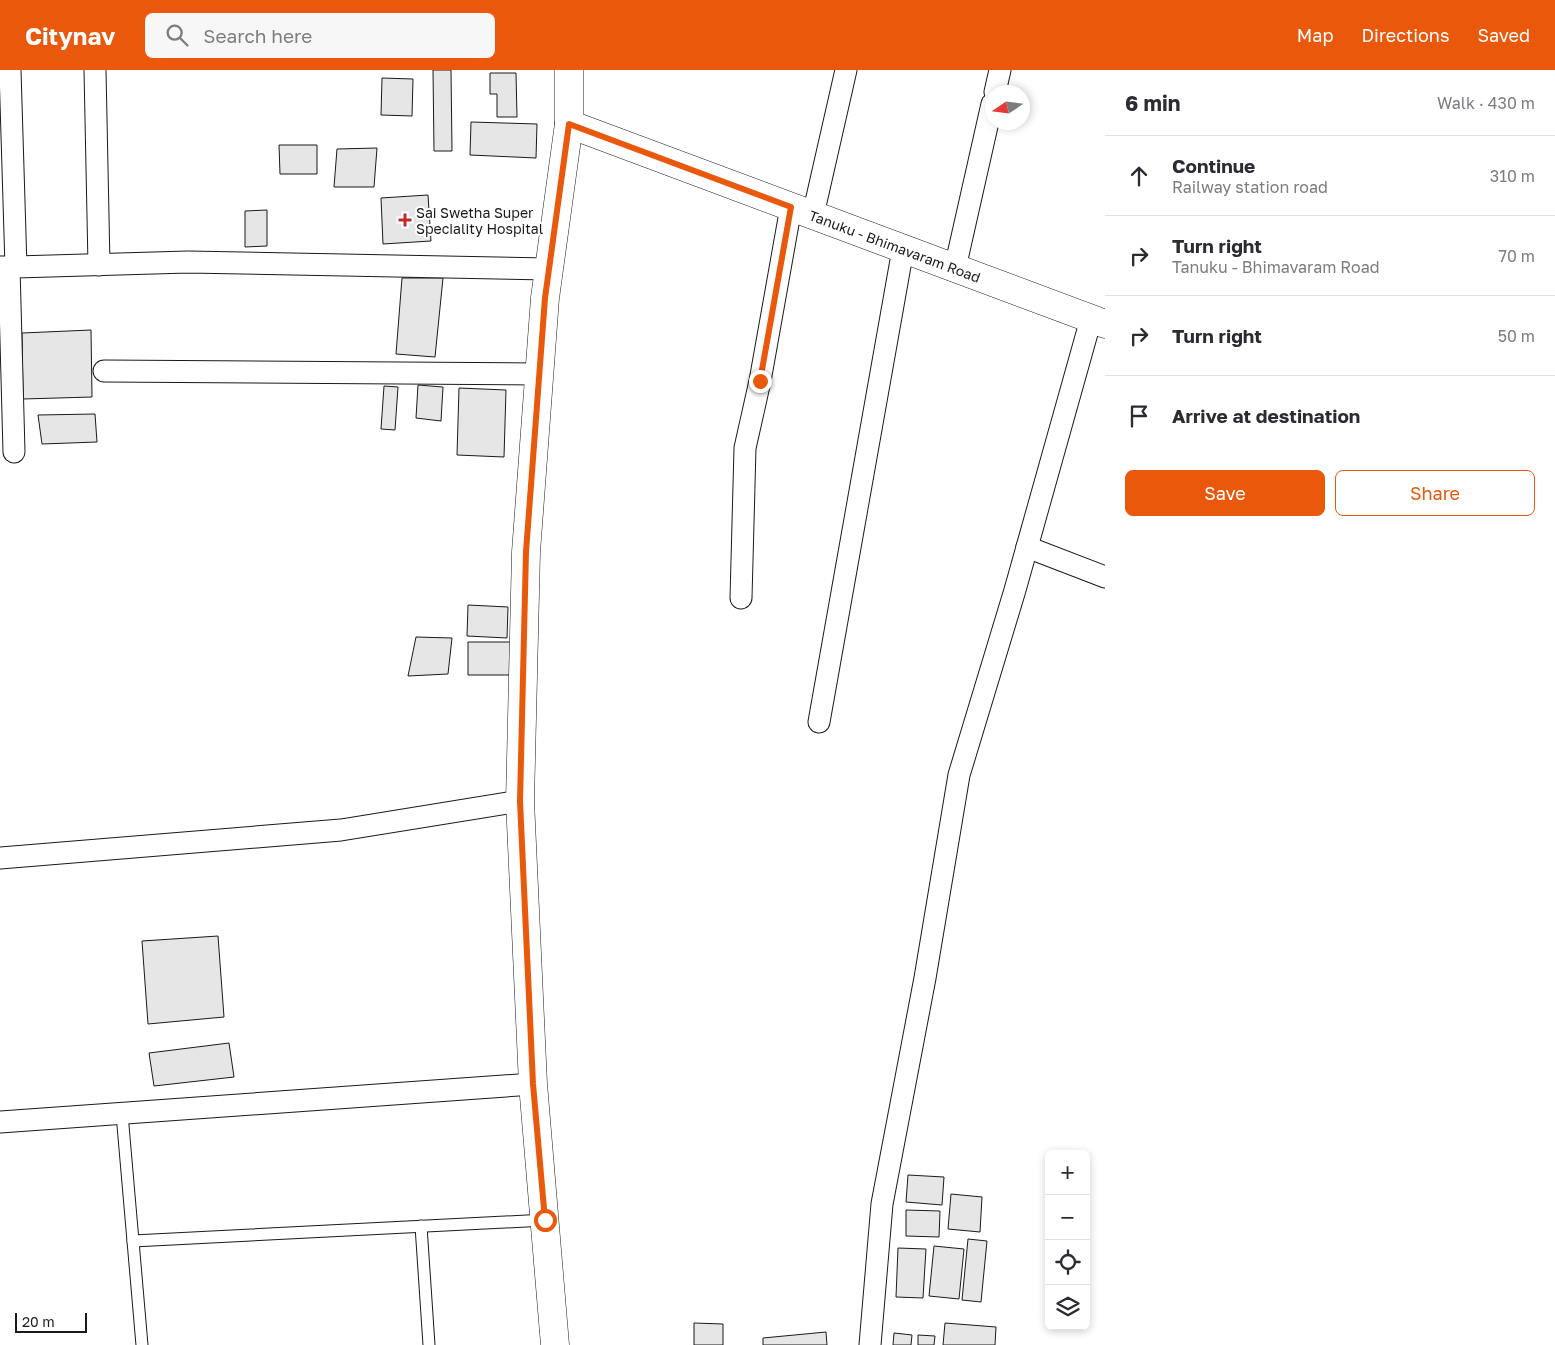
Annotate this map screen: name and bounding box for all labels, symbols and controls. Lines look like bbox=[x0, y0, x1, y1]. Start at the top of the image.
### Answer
search box bbox=[145, 13, 495, 58]
text: Citynav bbox=[25, 21, 115, 50]
icon: search bbox=[163, 21, 191, 49]
text: Search here bbox=[203, 24, 312, 47]
text: Map bbox=[1297, 24, 1333, 46]
text: Directions bbox=[1361, 24, 1449, 46]
text: Saved bbox=[1477, 24, 1530, 46]
north arrow bbox=[985, 85, 1030, 130]
text: 6 min bbox=[1125, 90, 1180, 116]
text: Walk · 430 m bbox=[1437, 93, 1535, 113]
text: Continue bbox=[1172, 154, 1255, 177]
icon: ahead bbox=[1125, 162, 1153, 190]
text: 310 m bbox=[1490, 166, 1535, 186]
text: Railway station road bbox=[1172, 177, 1328, 197]
place label: Sai Swetha Super Speciality Hospital bbox=[416, 204, 543, 237]
street label: Tanuku - Bhimavaram Road bbox=[807, 206, 983, 285]
marker: Sai Swetha Super Speciality Hospital bbox=[398, 213, 412, 227]
text: Turn right bbox=[1172, 234, 1262, 257]
icon: right bbox=[1125, 242, 1153, 270]
text: 70 m bbox=[1498, 246, 1535, 266]
text: Tanuku - Bhimavaram Road bbox=[1172, 257, 1380, 277]
icon: right bbox=[1125, 322, 1153, 350]
text: Turn right bbox=[1172, 324, 1262, 347]
text: 50 m bbox=[1498, 326, 1535, 346]
route end bbox=[749, 370, 772, 393]
icon: arrive bbox=[1125, 402, 1153, 430]
text: Arrive at destination bbox=[1172, 404, 1360, 427]
button: Save bbox=[1125, 470, 1325, 516]
button: Share bbox=[1335, 470, 1535, 516]
map controls bbox=[1045, 1150, 1090, 1330]
button: + bbox=[1045, 1150, 1090, 1195]
button: − bbox=[1045, 1195, 1090, 1240]
route start bbox=[534, 1209, 557, 1232]
button: locate bbox=[1045, 1240, 1090, 1285]
button: layers bbox=[1045, 1285, 1090, 1330]
scale bar bbox=[15, 1310, 88, 1333]
text: 20 m bbox=[22, 1313, 55, 1330]

